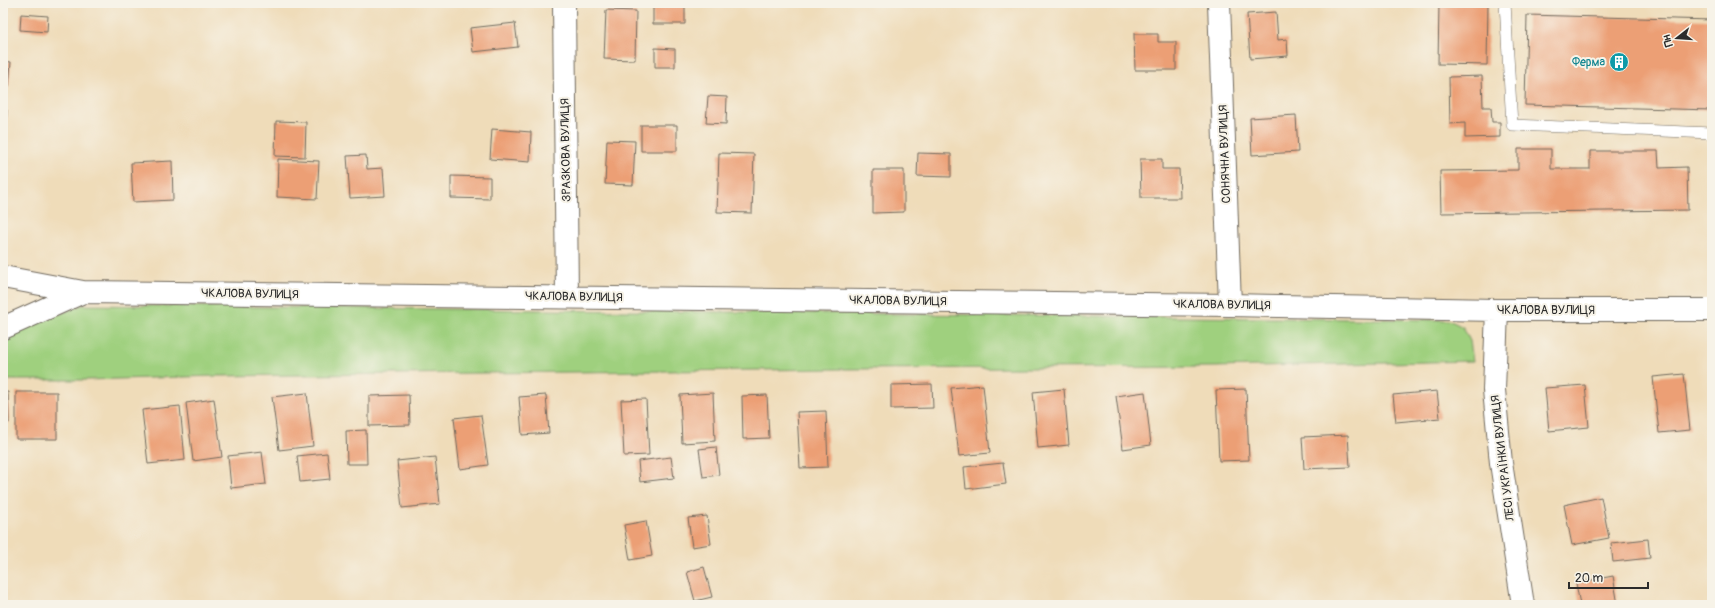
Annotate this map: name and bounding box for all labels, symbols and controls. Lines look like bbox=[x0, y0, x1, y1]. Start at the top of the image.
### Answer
north arrow bbox=[1657, 18, 1697, 58]
text: Пн bbox=[1660, 33, 1676, 48]
building icon: Ферма bbox=[1608, 51, 1630, 73]
place label: Ферма bbox=[1572, 55, 1605, 70]
street label: ЗРАЗКОВА ВУЛИЦЯ bbox=[558, 98, 574, 202]
street label: СОНЯЧНА ВУЛИЦЯ bbox=[1216, 104, 1234, 204]
street label: ЧКАЛОВА ВУЛИЦЯ bbox=[201, 286, 299, 302]
street label: ЧКАЛОВА ВУЛИЦЯ bbox=[525, 289, 623, 305]
street label: ЧКАЛОВА ВУЛИЦЯ bbox=[849, 293, 947, 309]
street label: ЧКАЛОВА ВУЛИЦЯ bbox=[1173, 297, 1271, 313]
street label: ЧКАЛОВА ВУЛИЦЯ bbox=[1497, 303, 1595, 318]
street label: ЛЕСІ УКРАЇНКИ ВУЛИЦЯ bbox=[1487, 394, 1518, 523]
scale bar bbox=[1569, 564, 1648, 590]
text: 20 m bbox=[1575, 571, 1604, 586]

